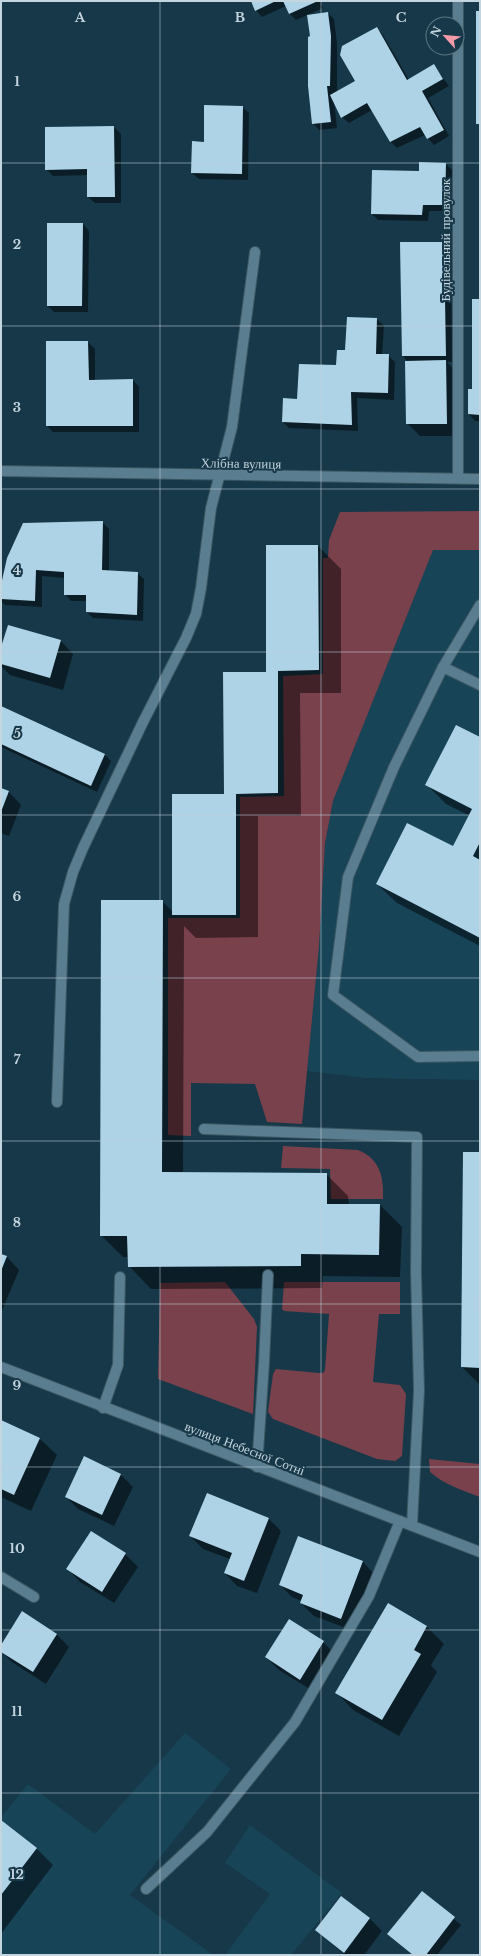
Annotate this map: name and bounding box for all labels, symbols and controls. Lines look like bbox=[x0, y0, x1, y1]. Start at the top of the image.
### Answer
text: A bbox=[74, 9, 86, 26]
text: B bbox=[235, 9, 245, 26]
text: C bbox=[396, 9, 407, 26]
north arrow bbox=[425, 16, 465, 56]
text: N bbox=[428, 23, 445, 39]
text: 1 bbox=[14, 73, 20, 90]
street label: Будівельний провулок bbox=[437, 178, 454, 301]
text: 2 bbox=[13, 236, 21, 253]
text: 3 bbox=[13, 399, 21, 416]
street label: Хлібна вулиця bbox=[201, 454, 281, 473]
text: 4 bbox=[13, 562, 22, 579]
text: 5 bbox=[13, 725, 21, 742]
text: 6 bbox=[13, 888, 22, 905]
text: 7 bbox=[14, 1051, 21, 1068]
text: 8 bbox=[13, 1214, 21, 1231]
text: 9 bbox=[13, 1377, 22, 1394]
street label: вулиця Небесної Сотні bbox=[182, 1418, 308, 1479]
text: 10 bbox=[9, 1540, 25, 1557]
text: 11 bbox=[11, 1703, 23, 1720]
text: 12 bbox=[10, 1866, 24, 1883]

